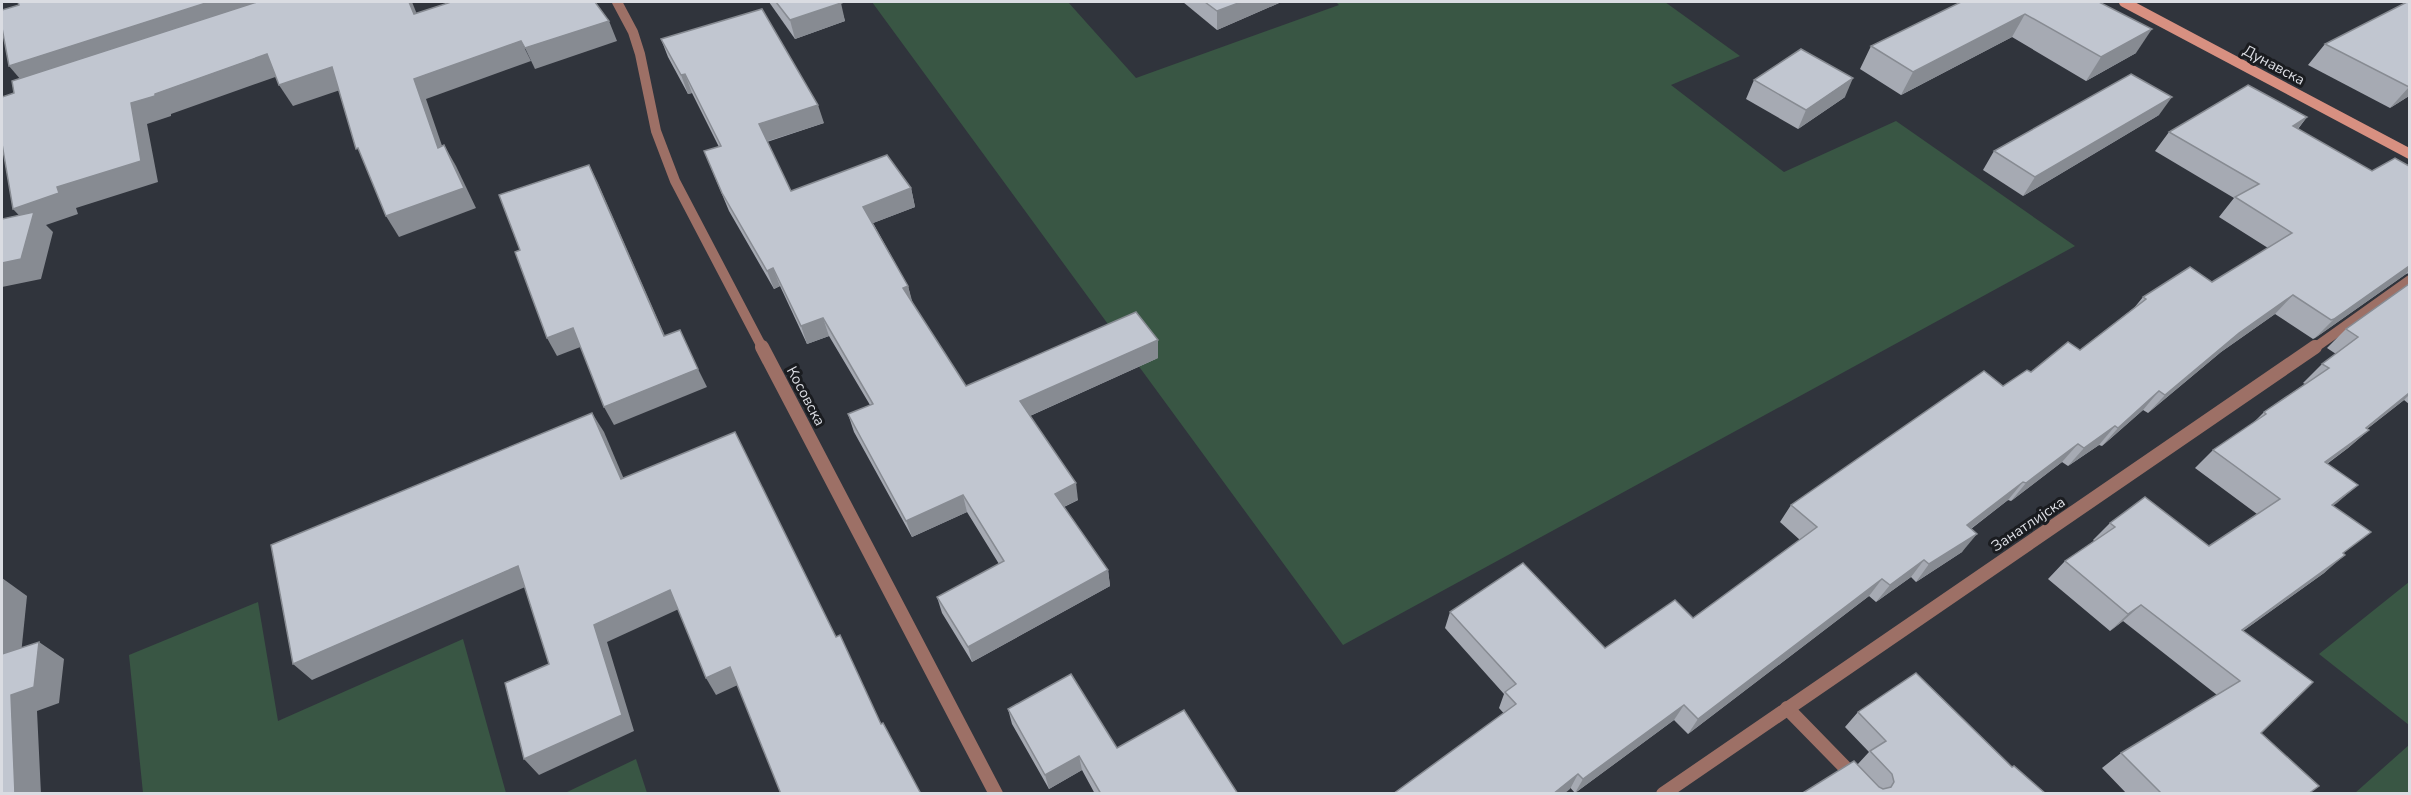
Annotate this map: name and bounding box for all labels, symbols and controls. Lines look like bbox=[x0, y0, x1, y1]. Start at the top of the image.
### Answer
street label: Дунавска bbox=[2240, 40, 2308, 90]
street label: Косовска bbox=[782, 363, 830, 429]
street label: Занатлијска bbox=[1987, 492, 2069, 556]

